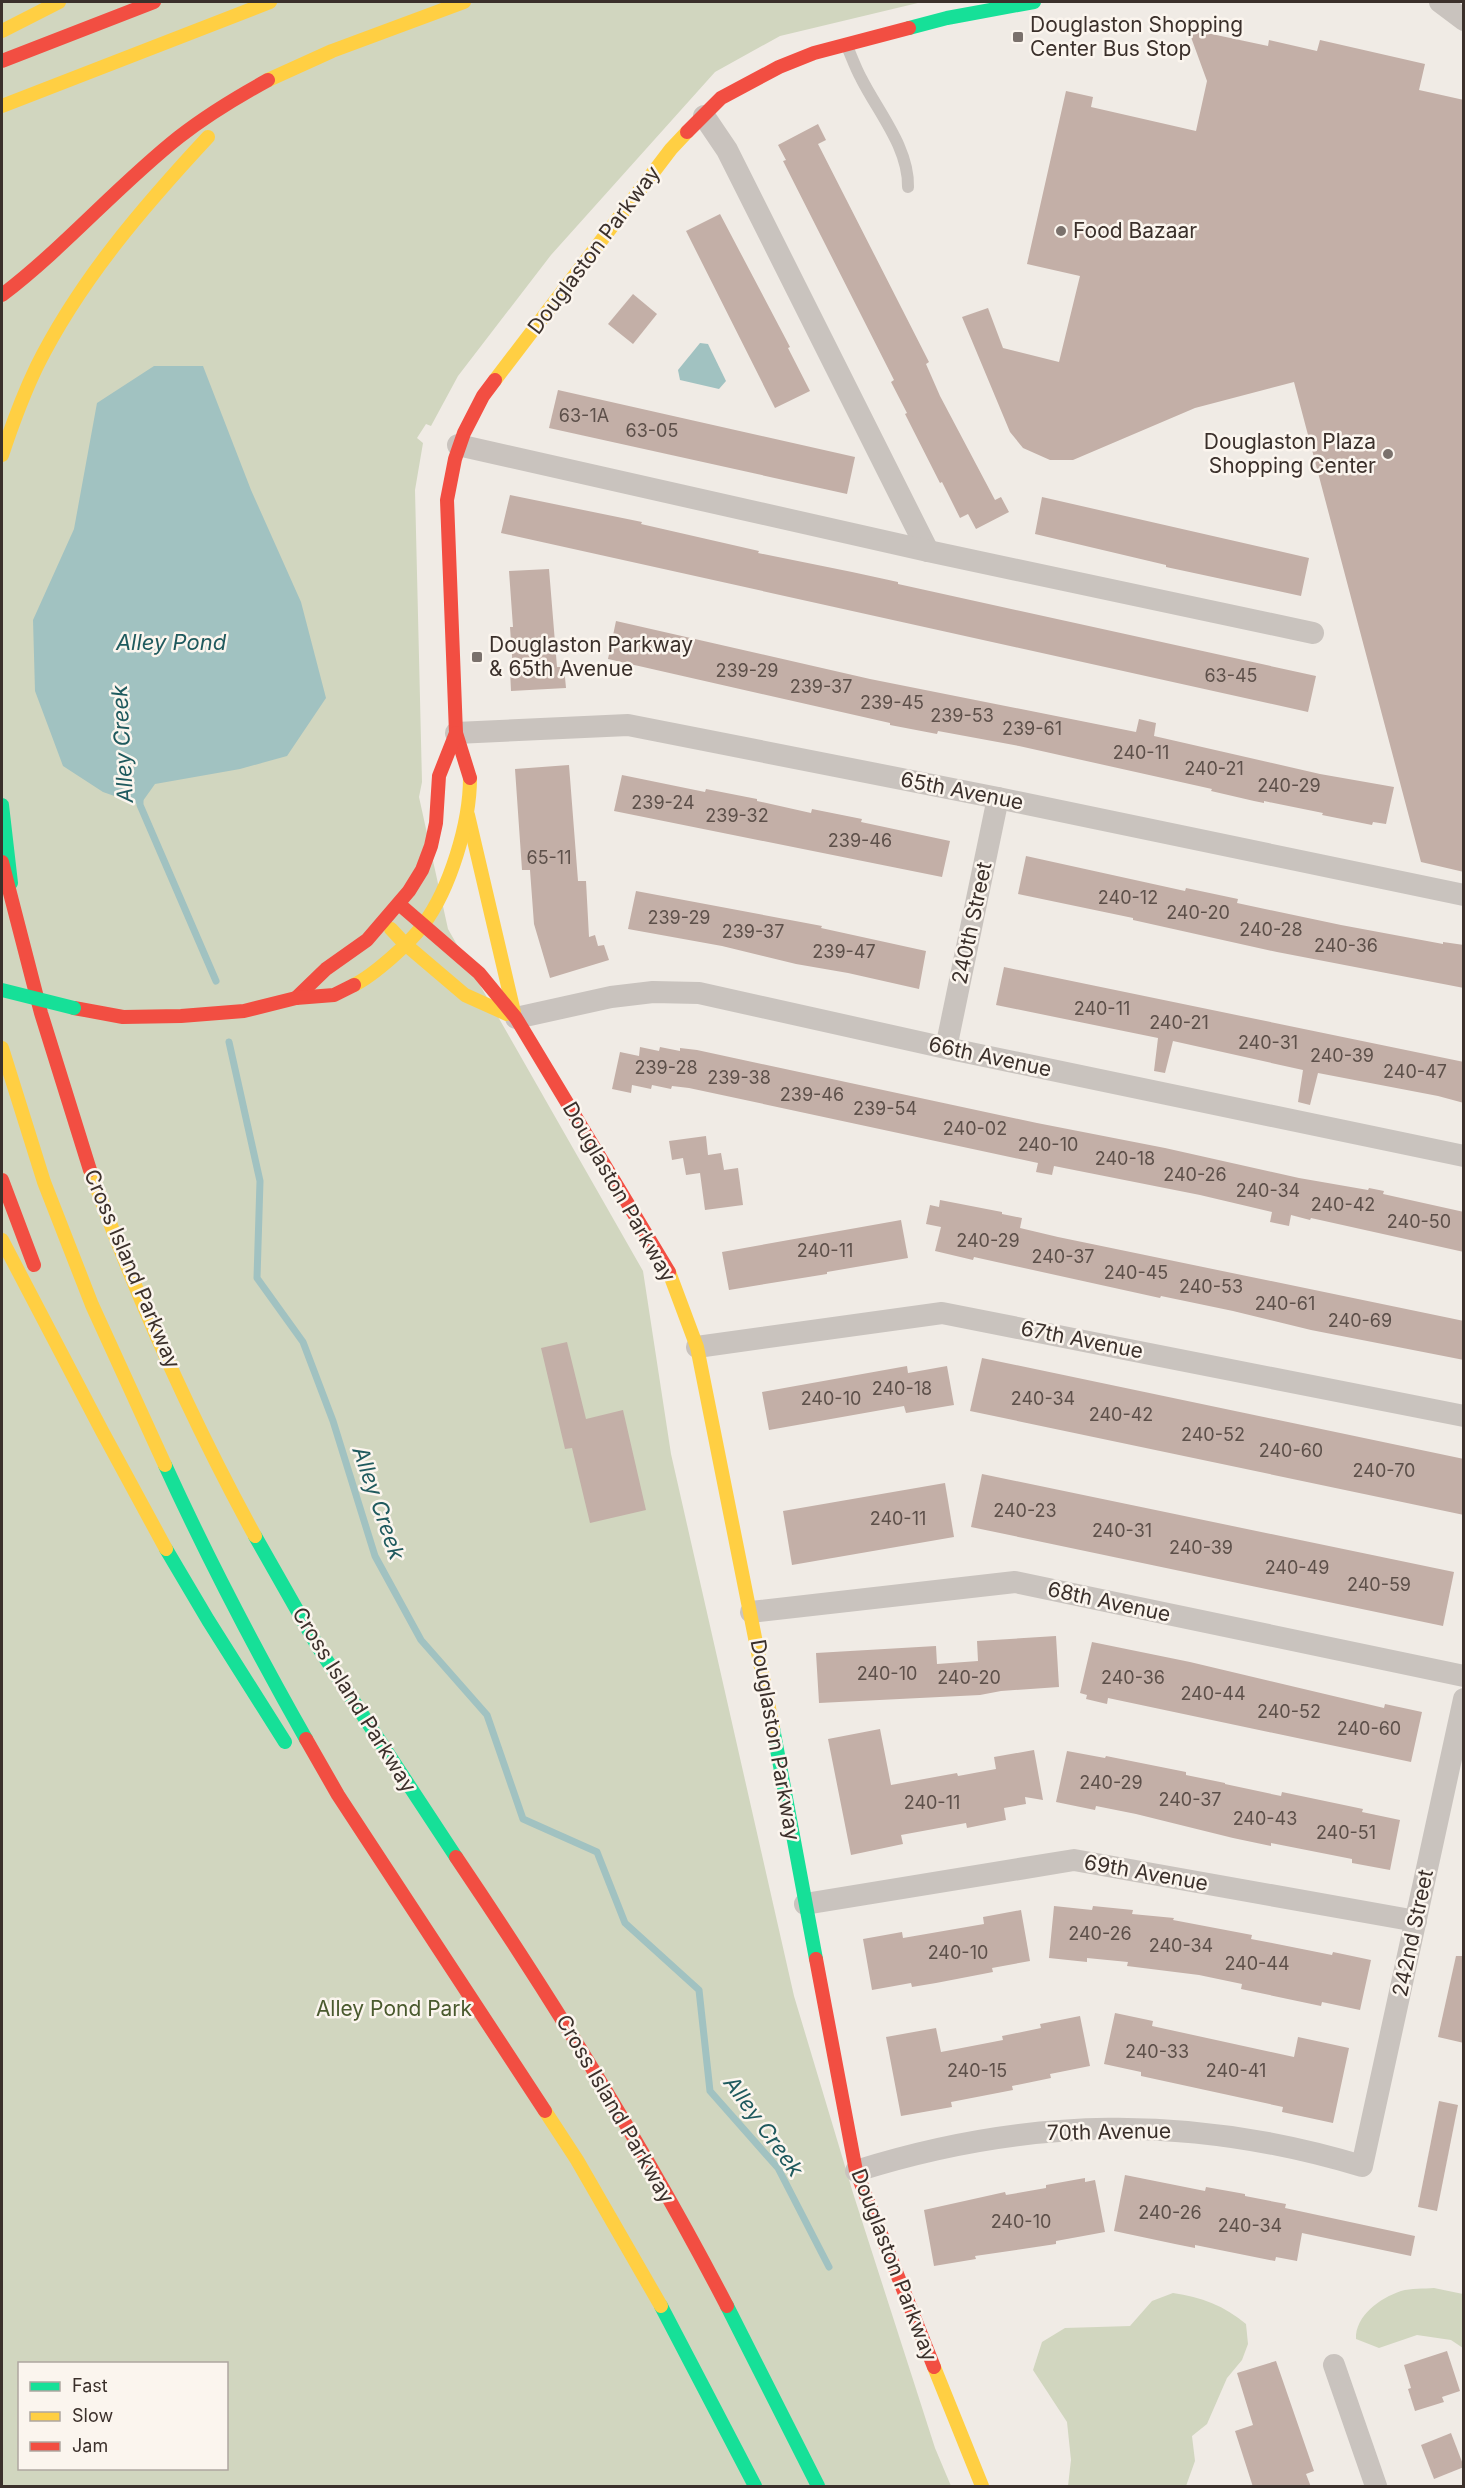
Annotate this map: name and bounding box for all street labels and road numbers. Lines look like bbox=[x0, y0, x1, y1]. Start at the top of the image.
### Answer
street label: Douglaston Parkway bbox=[522, 161, 665, 339]
street label: 65th Avenue bbox=[898, 766, 1026, 815]
street label: 240th Street bbox=[946, 860, 997, 986]
street label: 66th Avenue bbox=[926, 1031, 1054, 1082]
street label: Douglaston Parkway bbox=[558, 1097, 681, 1287]
street label: Cross Island Parkway bbox=[79, 1166, 186, 1372]
street label: 67th Avenue bbox=[1019, 1315, 1145, 1364]
street label: 68th Avenue bbox=[1045, 1576, 1173, 1627]
street label: Cross Island Parkway bbox=[287, 1602, 422, 1797]
street label: Douglaston Parkway bbox=[745, 1637, 806, 1843]
street label: 69th Avenue bbox=[1082, 1849, 1210, 1896]
street label: 242nd Street bbox=[1387, 1867, 1438, 1999]
street label: Cross Island Parkway bbox=[551, 2010, 680, 2208]
street label: 70th Avenue bbox=[1047, 2118, 1171, 2145]
street label: Douglaston Parkway bbox=[846, 2165, 943, 2365]

